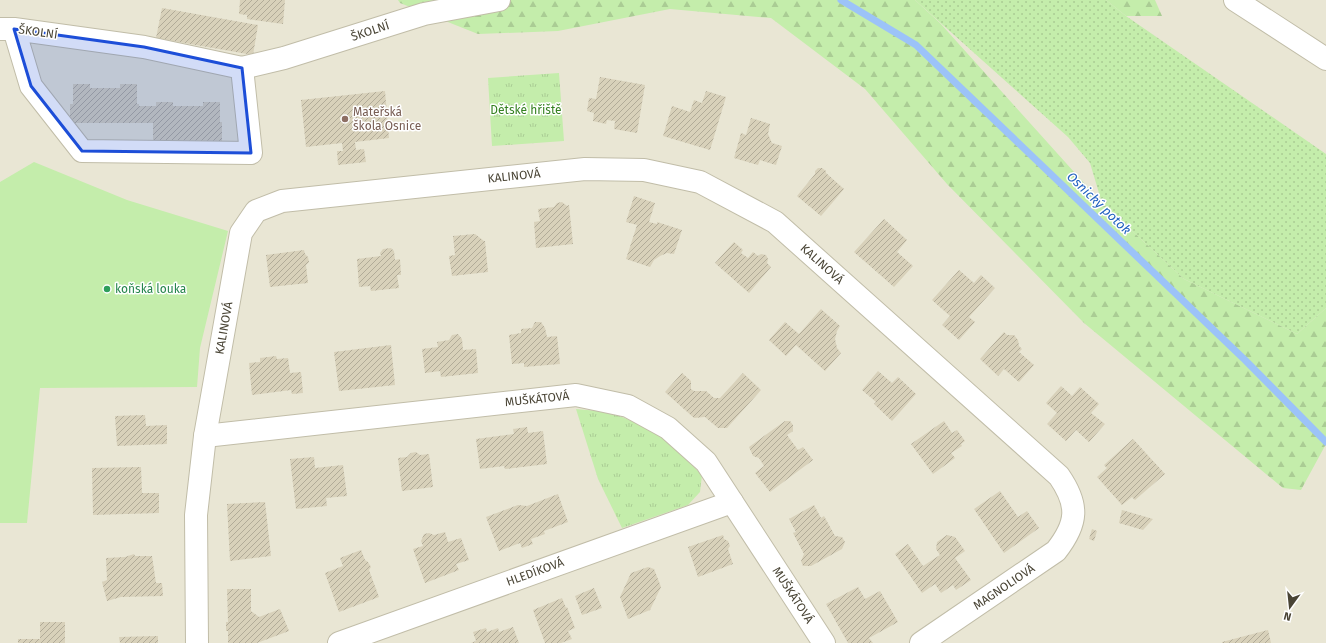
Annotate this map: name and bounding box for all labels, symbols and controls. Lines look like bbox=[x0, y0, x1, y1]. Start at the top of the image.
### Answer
street label: ŠKOLNÍ bbox=[349, 17, 391, 44]
street label: ŠKOLNÍ bbox=[17, 21, 59, 42]
park label: Dětské hřiště bbox=[490, 103, 562, 117]
place label: Mateřská škola Osnice bbox=[353, 105, 421, 133]
marker: Mateřská škola Osnice bbox=[340, 114, 350, 124]
street label: KALINOVÁ bbox=[487, 165, 541, 186]
water label: Osnický potok bbox=[1064, 169, 1134, 237]
street label: KALINOVÁ bbox=[798, 240, 847, 287]
place label: koňská louka bbox=[115, 282, 186, 296]
marker: koňská louka bbox=[102, 284, 112, 294]
street label: KALINOVÁ bbox=[211, 300, 236, 355]
street label: MUŠKÁTOVÁ bbox=[504, 388, 570, 409]
street label: HLEDÍKOVÁ bbox=[504, 554, 566, 589]
street label: MAGNOLIOVÁ bbox=[970, 560, 1038, 613]
street label: MUŠKÁTOVÁ bbox=[770, 564, 817, 626]
north arrow bbox=[1270, 587, 1310, 627]
text: N bbox=[1282, 609, 1293, 623]

